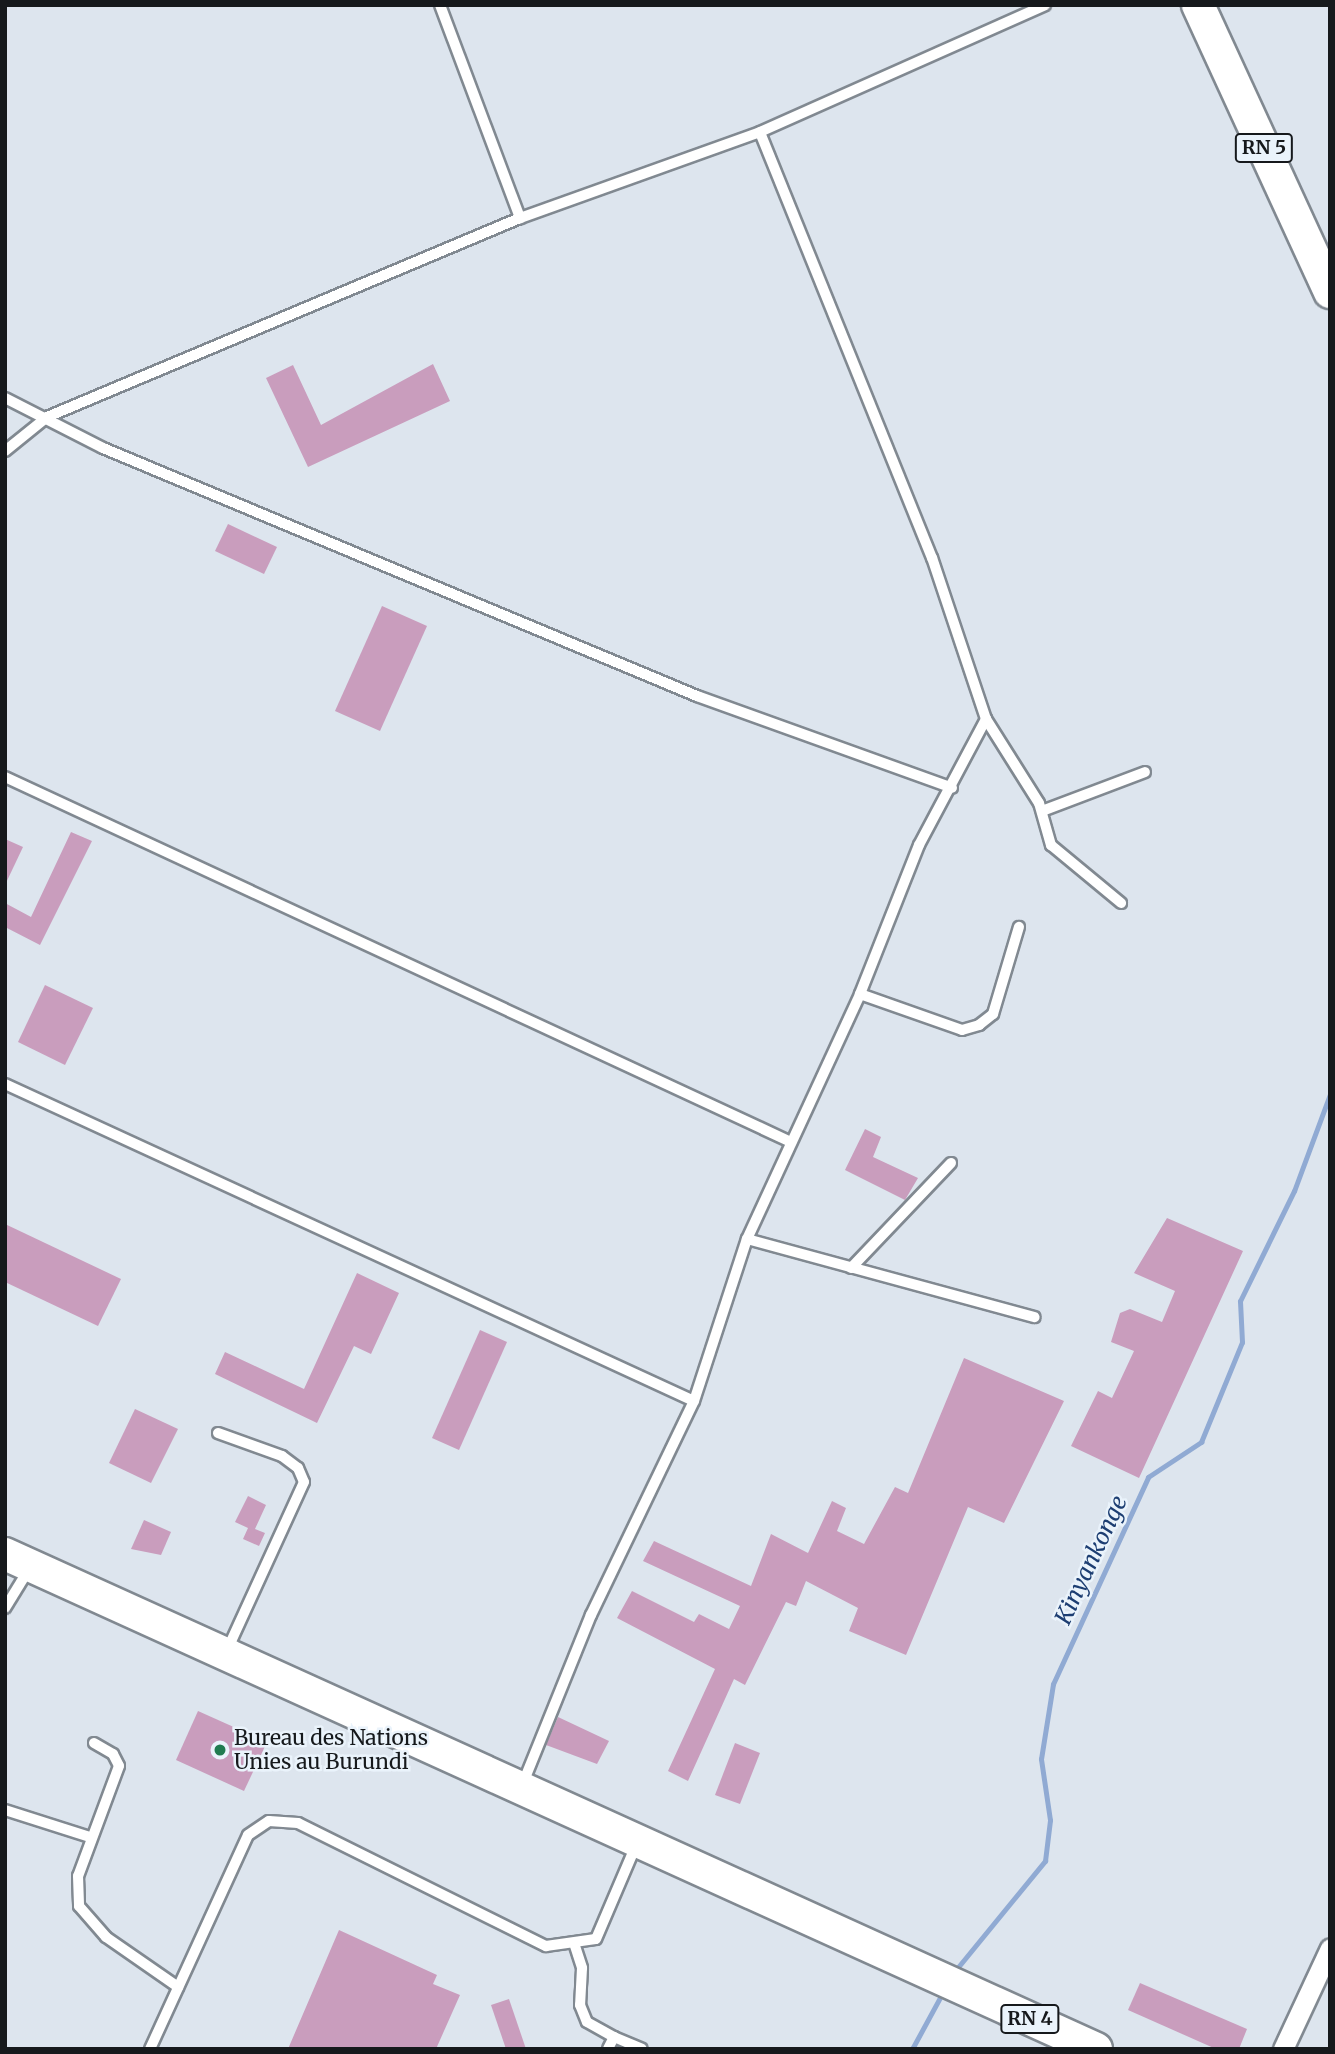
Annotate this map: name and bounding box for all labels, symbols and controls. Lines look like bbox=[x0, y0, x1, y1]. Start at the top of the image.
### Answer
road number: RN 5 bbox=[1234, 132, 1294, 164]
water label: Kinyankonge bbox=[1049, 1491, 1133, 1629]
place label: Bureau des Nations Unies au Burundi bbox=[234, 1725, 428, 1775]
marker: Bureau des Nations Unies au Burundi bbox=[212, 1742, 228, 1758]
road number: RN 4 bbox=[1000, 2004, 1060, 2035]

